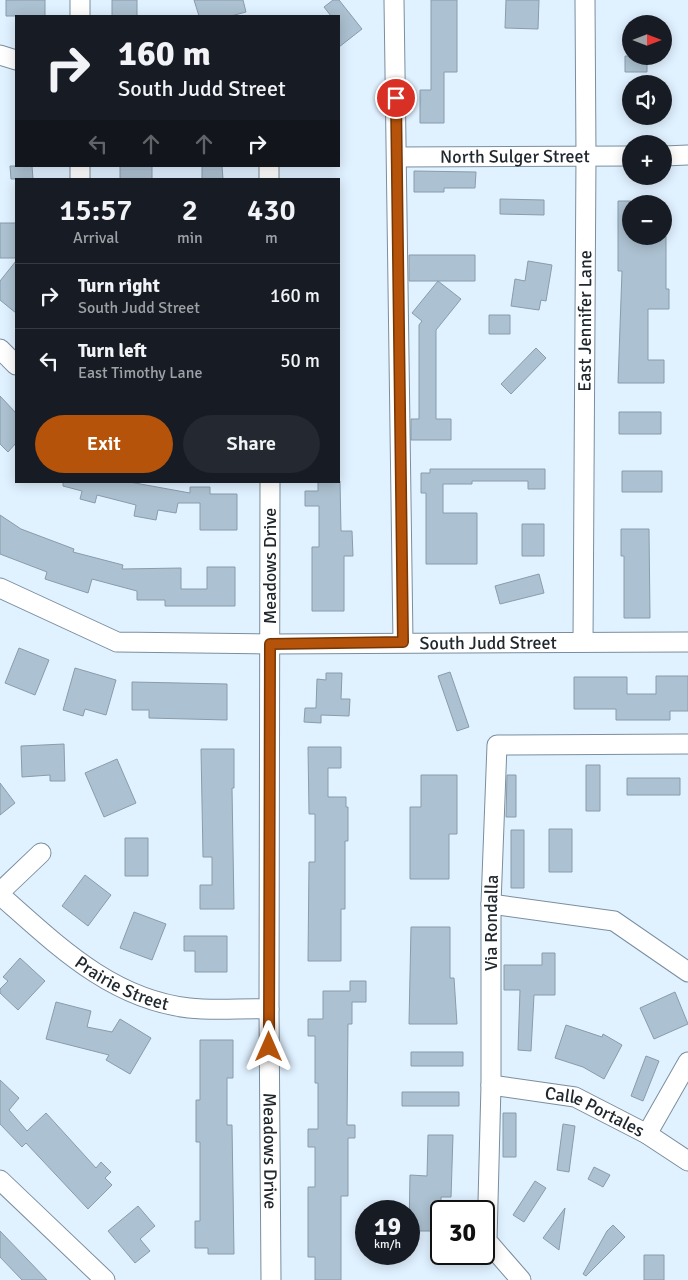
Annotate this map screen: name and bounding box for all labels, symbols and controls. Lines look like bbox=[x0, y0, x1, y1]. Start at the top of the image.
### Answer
north arrow bbox=[622, 15, 672, 65]
map controls bbox=[622, 15, 672, 245]
text: 160 m bbox=[118, 32, 211, 75]
icon: right bbox=[35, 35, 100, 100]
text: South Judd Street bbox=[118, 75, 286, 102]
button: sound bbox=[622, 75, 672, 125]
pin bbox=[375, 77, 417, 119]
icon: arrive bbox=[382, 84, 410, 112]
icon: left bbox=[84, 130, 112, 158]
icon: ahead bbox=[137, 130, 165, 158]
icon: ahead bbox=[190, 130, 218, 158]
icon: right bbox=[243, 130, 271, 158]
button: + bbox=[622, 135, 672, 185]
street label: North Sulger Street bbox=[440, 145, 590, 168]
text: 15:57 bbox=[59, 192, 133, 229]
text: 2 bbox=[182, 192, 198, 229]
text: 430 bbox=[247, 192, 296, 229]
button: − bbox=[622, 195, 672, 245]
text: Arrival bbox=[73, 228, 119, 248]
text: min bbox=[177, 228, 203, 248]
text: m bbox=[265, 228, 278, 248]
street label: East Jennifer Lane bbox=[574, 250, 596, 392]
text: Turn right bbox=[78, 274, 160, 298]
icon: right bbox=[35, 282, 63, 310]
text: 160 m bbox=[270, 284, 320, 308]
text: South Judd Street bbox=[78, 298, 200, 318]
text: Turn left bbox=[78, 339, 147, 363]
icon: left bbox=[35, 347, 63, 375]
text: 50 m bbox=[280, 349, 320, 373]
text: East Timothy Lane bbox=[78, 363, 202, 383]
button: Exit bbox=[35, 415, 173, 473]
button: Share bbox=[183, 415, 320, 473]
street label: Meadows Drive bbox=[259, 508, 281, 624]
street label: South Judd Street bbox=[419, 632, 557, 654]
street label: Via Rondalla bbox=[480, 874, 503, 971]
street label: Prairie Street bbox=[71, 951, 171, 1015]
position arrow bbox=[242, 1020, 294, 1072]
street label: Calle Portales bbox=[544, 1082, 648, 1142]
street label: Meadows Drive bbox=[259, 1093, 281, 1209]
speed limit sign: 30 bbox=[430, 1200, 495, 1265]
text: 19 bbox=[374, 1211, 401, 1242]
text: km/h bbox=[374, 1237, 401, 1252]

